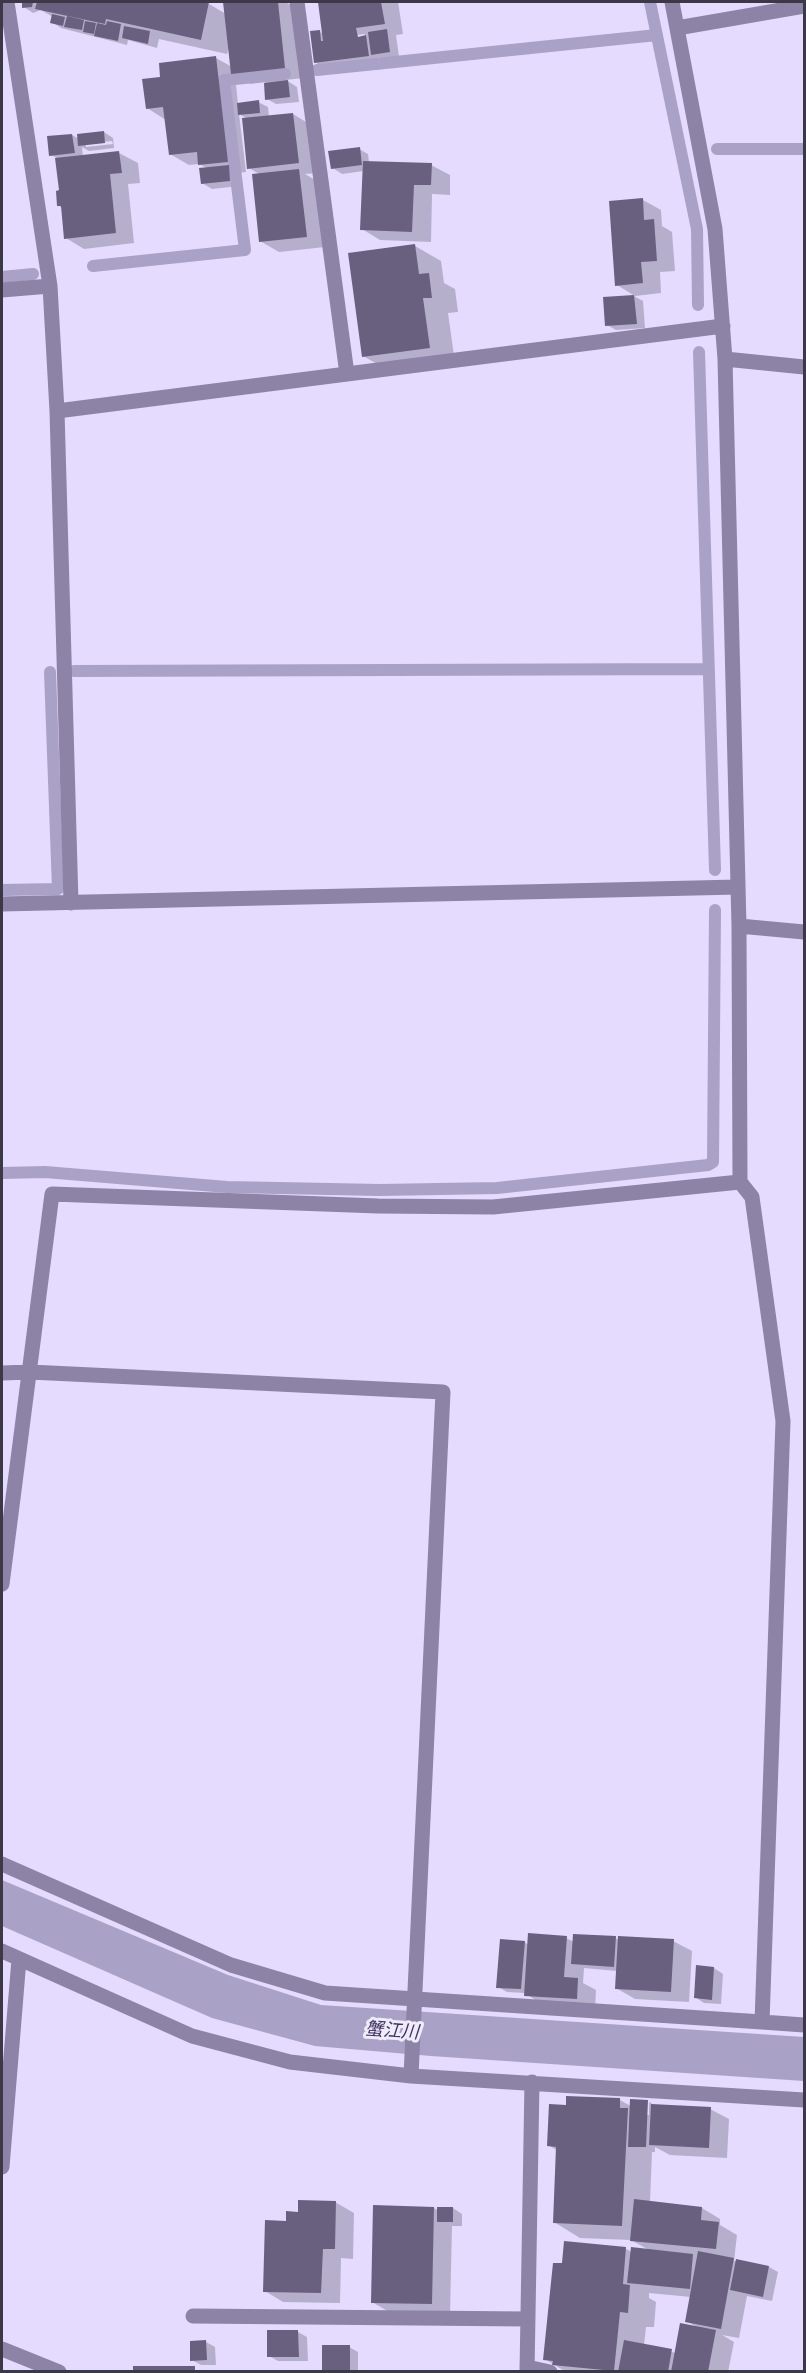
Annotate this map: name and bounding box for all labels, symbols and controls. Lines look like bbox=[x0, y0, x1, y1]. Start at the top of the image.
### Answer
water label: 蟹江川 bbox=[364, 2018, 420, 2044]

